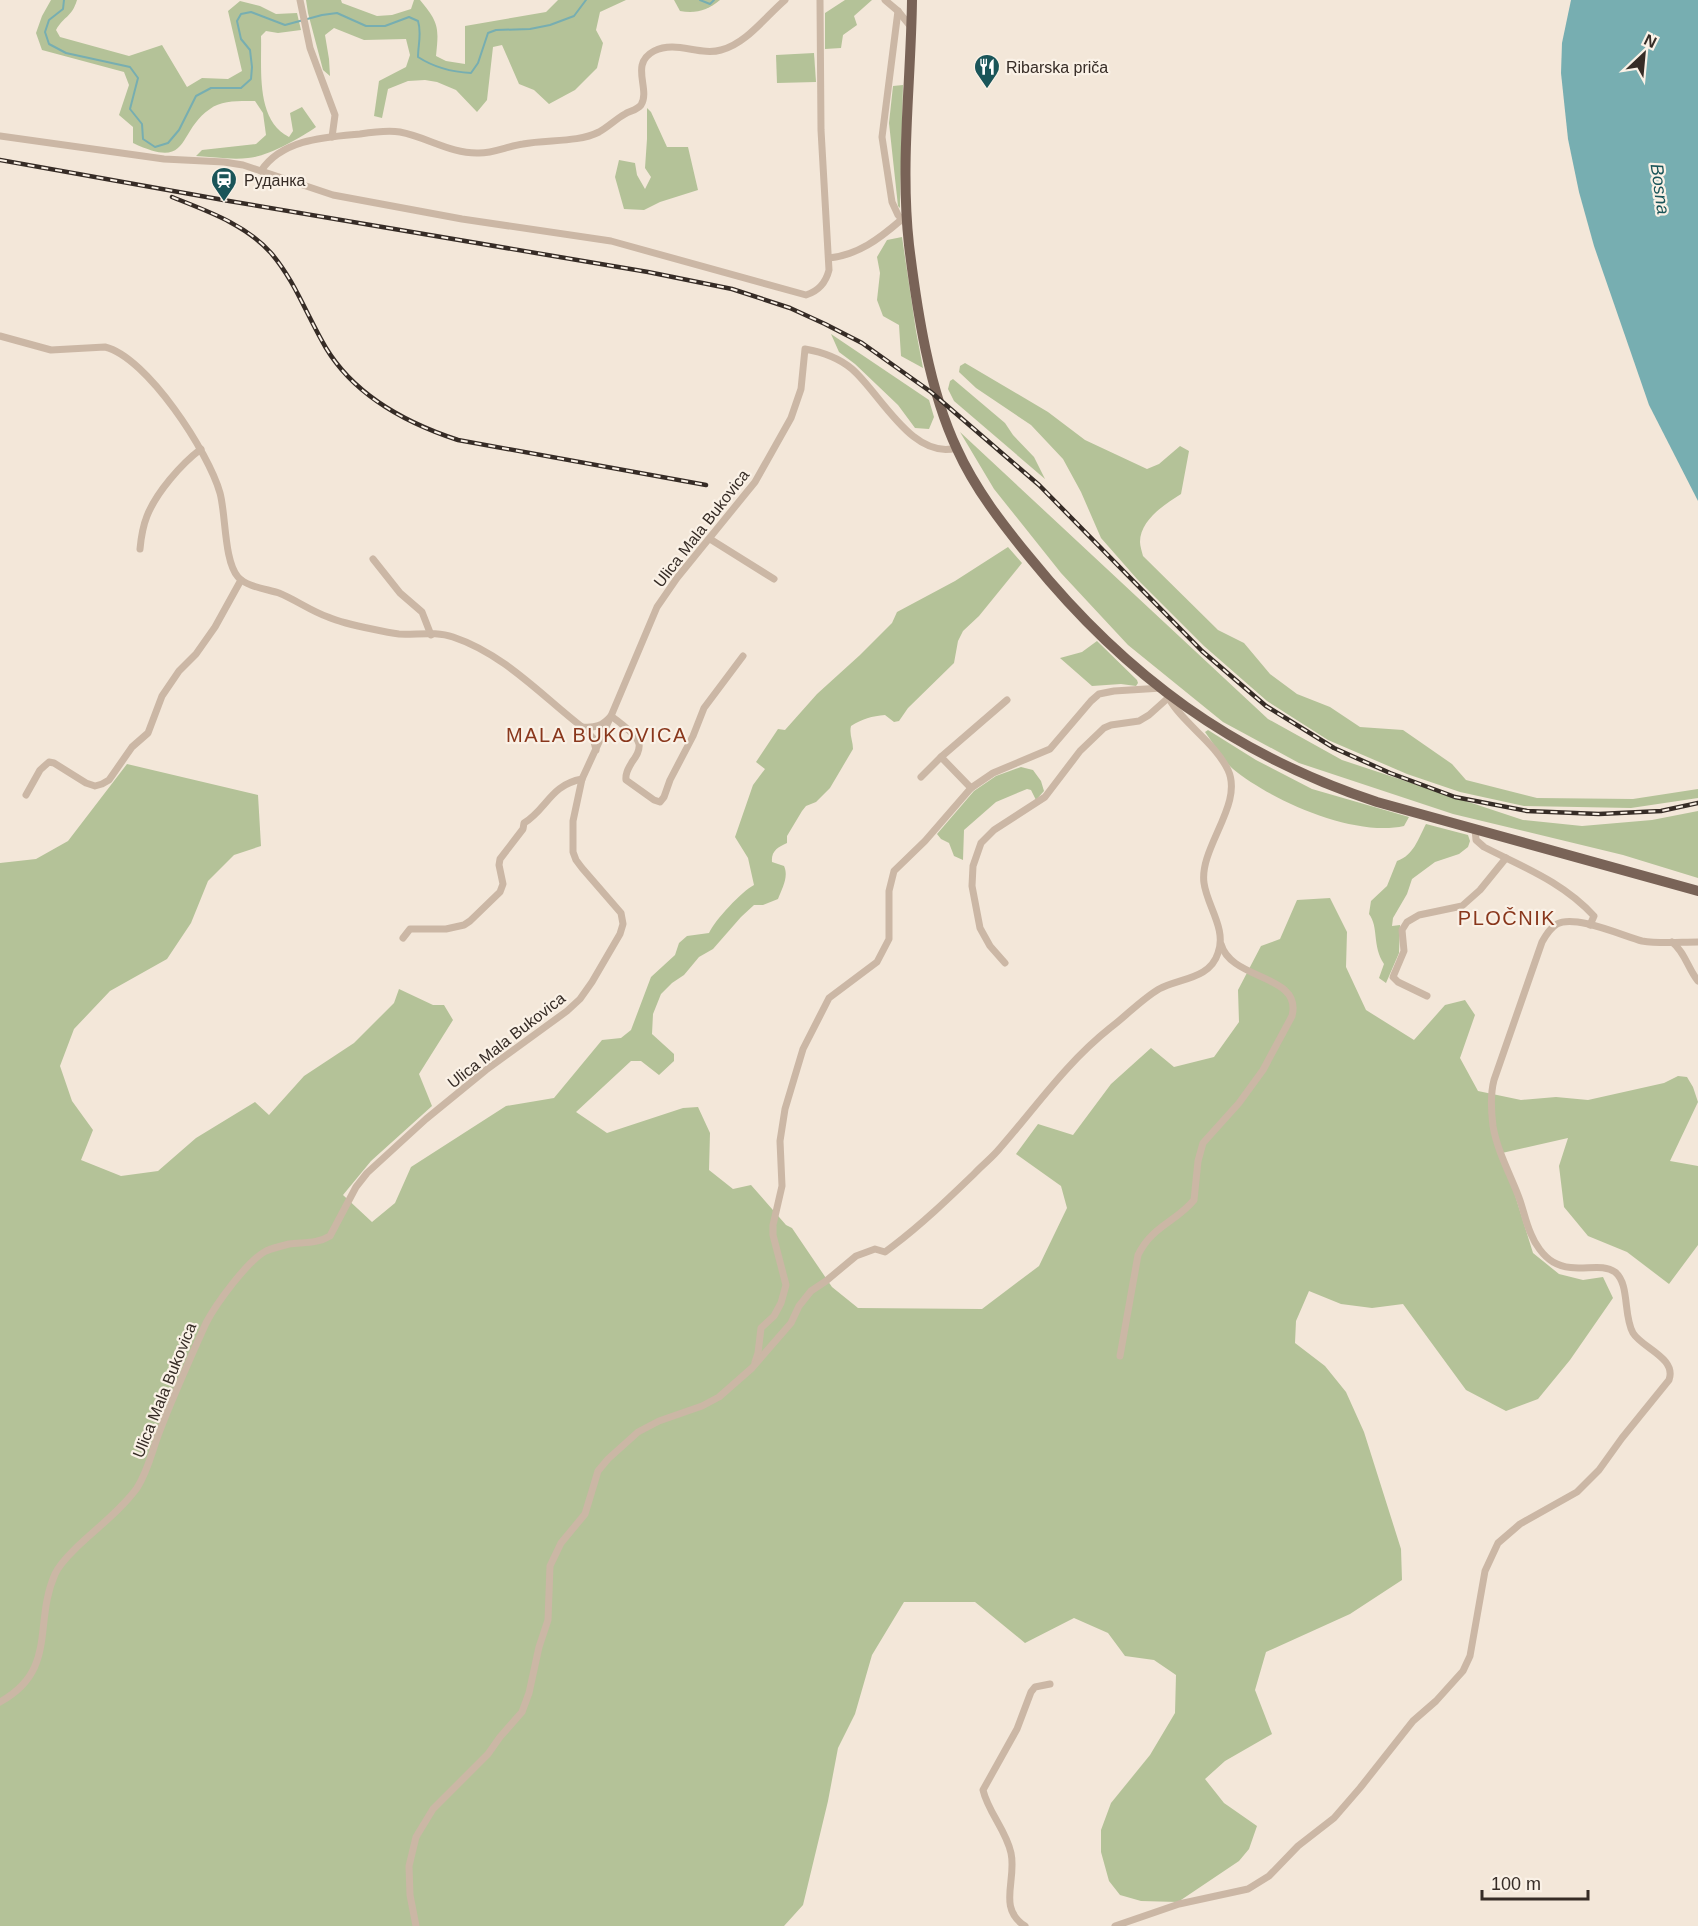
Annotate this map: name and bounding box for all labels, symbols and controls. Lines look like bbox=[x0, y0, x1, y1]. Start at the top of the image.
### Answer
north arrow bbox=[1614, 24, 1674, 84]
text: N bbox=[1641, 31, 1659, 51]
restaurant icon: Ribarska priča bbox=[972, 52, 1002, 90]
place label: Ribarska priča bbox=[1006, 59, 1108, 76]
water label: Bosna bbox=[1647, 162, 1673, 216]
station icon: Руданка bbox=[209, 165, 239, 203]
place label: Руданка bbox=[244, 172, 306, 189]
street label: Ulica Mala Bukovica bbox=[650, 466, 752, 590]
district label: MALA BUKOVICA bbox=[506, 724, 688, 746]
district label: PLOČNIK bbox=[1458, 907, 1556, 929]
street label: Ulica Mala Bukovica bbox=[444, 989, 568, 1091]
street label: Ulica Mala Bukovica bbox=[130, 1320, 199, 1460]
scale bar bbox=[1482, 1863, 1588, 1901]
text: 100 m bbox=[1491, 1874, 1541, 1894]

